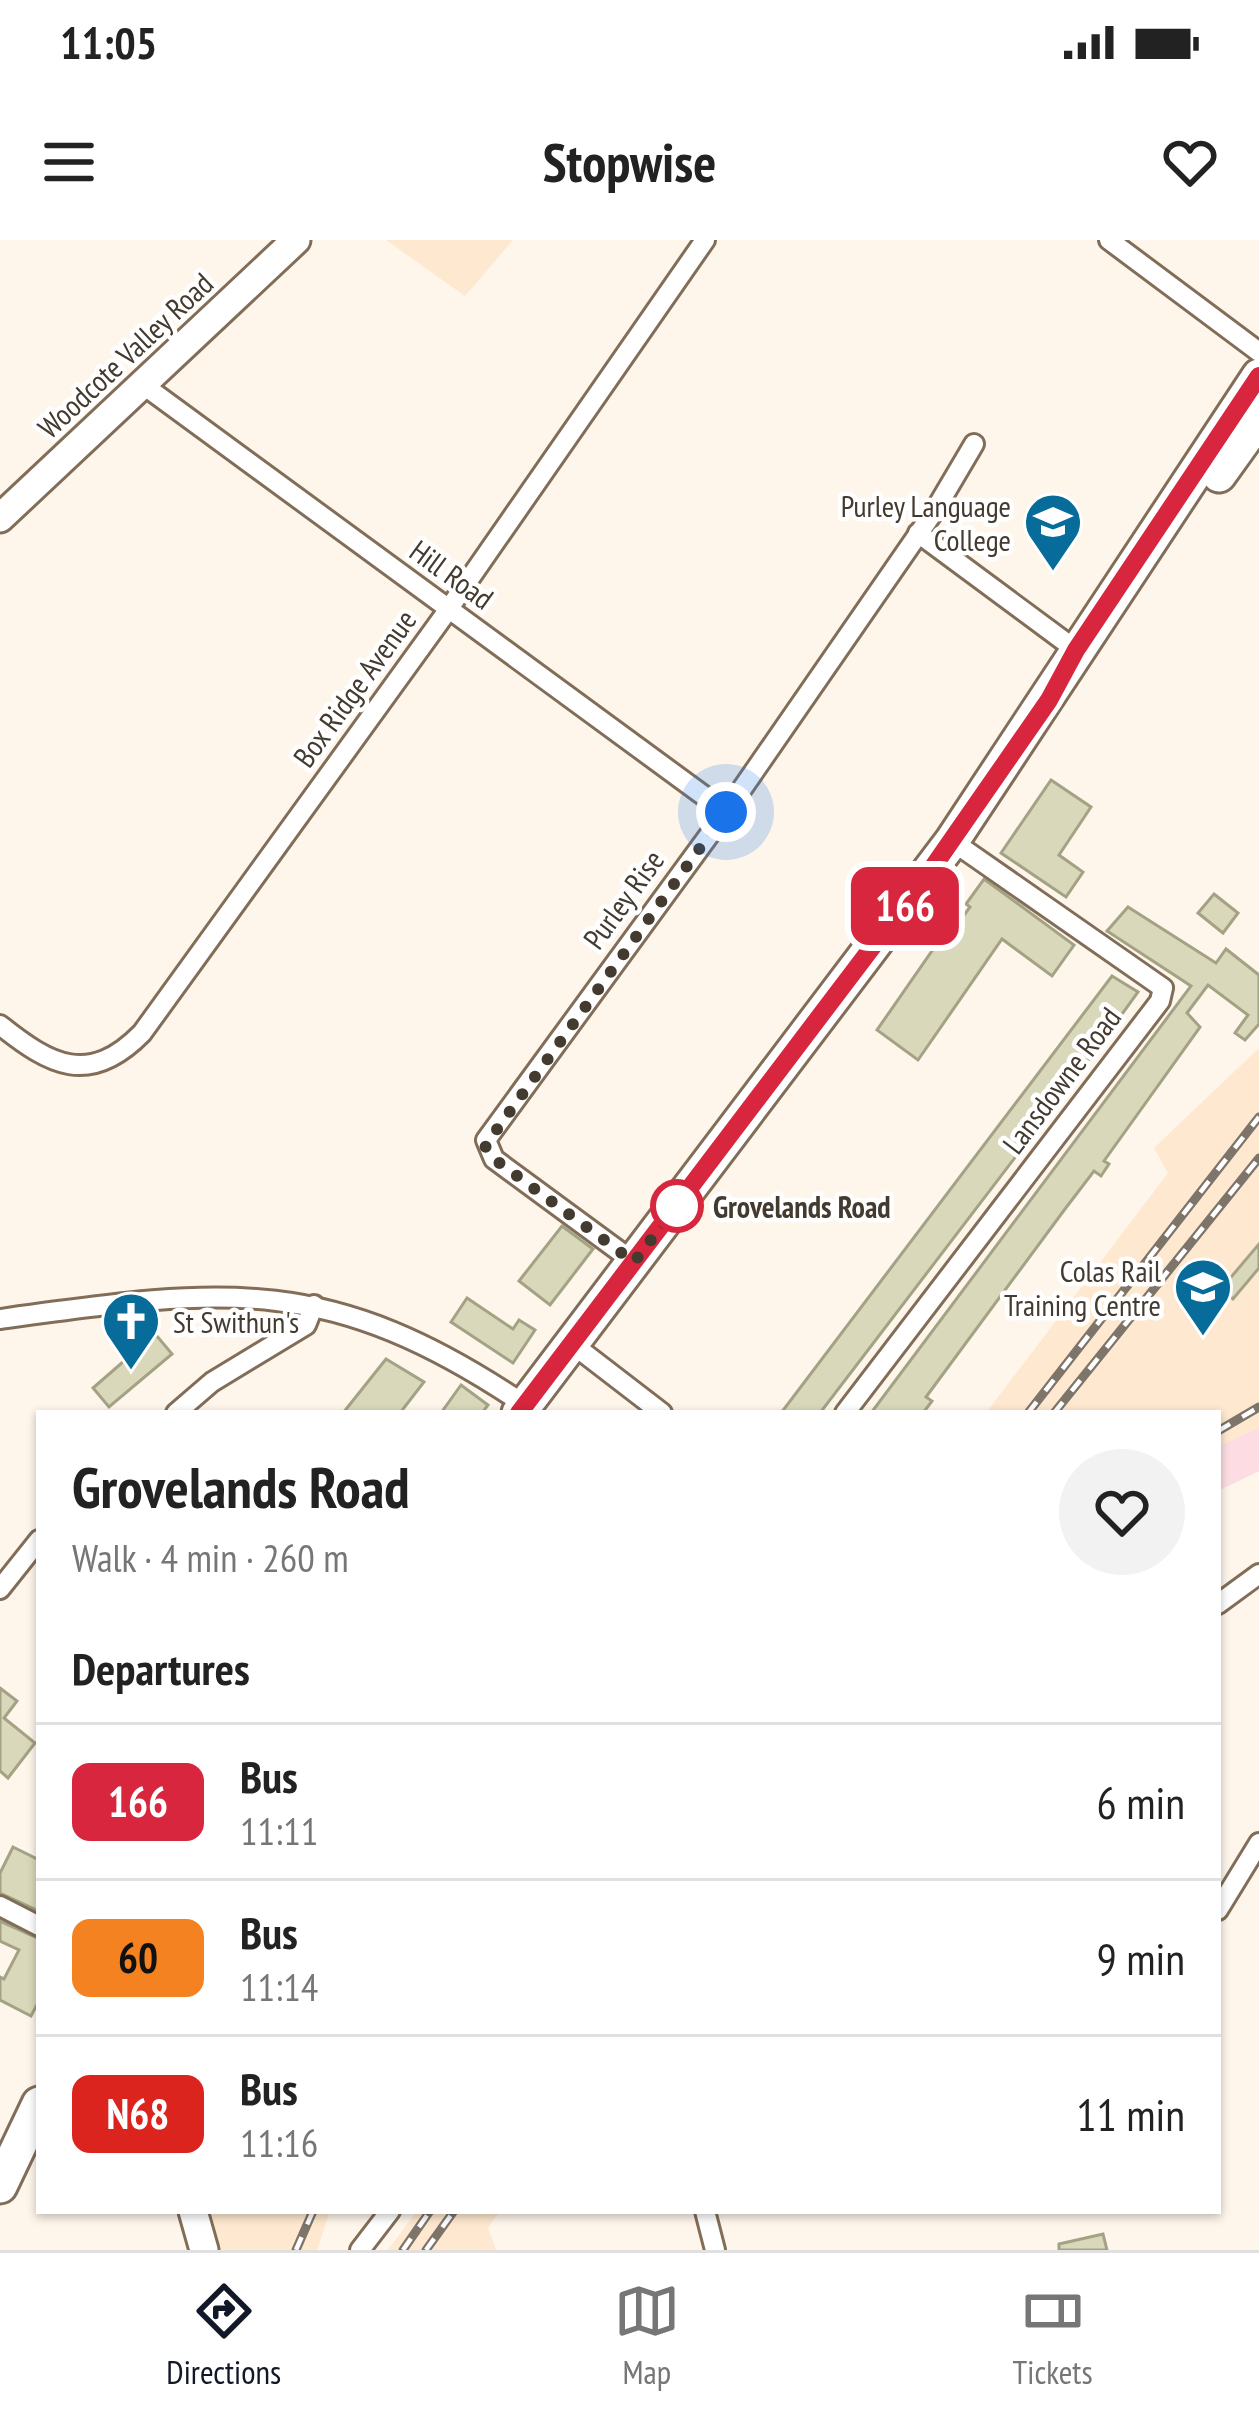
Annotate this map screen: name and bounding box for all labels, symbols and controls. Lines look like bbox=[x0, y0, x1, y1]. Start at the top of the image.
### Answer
text: 11:05 bbox=[60, 13, 157, 71]
text: Stopwise bbox=[543, 127, 716, 197]
icon: menu bbox=[36, 129, 102, 195]
icon: heart bbox=[1157, 129, 1223, 195]
street label: Woodcote Valley Road bbox=[29, 264, 221, 446]
place label: Purley Language College bbox=[841, 486, 1011, 559]
school or university icon: Purley Language College bbox=[1022, 491, 1084, 573]
street label: Hill Road bbox=[402, 531, 502, 617]
street label: Box Ridge Avenue bbox=[284, 602, 424, 774]
your location bbox=[696, 782, 756, 842]
street label: Purley Rise bbox=[574, 842, 672, 956]
line badge: 166 bbox=[836, 867, 974, 945]
text: 166 bbox=[875, 878, 935, 933]
street label: Lansdowne Road bbox=[993, 999, 1129, 1161]
marker: Grovelands Road bbox=[652, 1181, 702, 1231]
place label: Grovelands Road bbox=[713, 1187, 891, 1226]
place label: Colas Rail Training Centre bbox=[1004, 1251, 1161, 1324]
school or university icon: Colas Rail Training Centre bbox=[1172, 1256, 1234, 1338]
church icon: St Swithun's bbox=[100, 1290, 162, 1372]
place label: St Swithun's bbox=[173, 1302, 299, 1341]
button: heart bbox=[1059, 1449, 1185, 1575]
text: Grovelands Road bbox=[72, 1450, 410, 1524]
text: Walk · 4 min · 260 m bbox=[72, 1532, 349, 1583]
text: Departures bbox=[72, 1639, 250, 1697]
text: Bus bbox=[240, 1747, 298, 1805]
text: 6 min bbox=[1096, 1773, 1185, 1831]
text: 166 bbox=[108, 1774, 168, 1829]
text: 11:11 bbox=[240, 1805, 318, 1856]
text: Bus bbox=[240, 1903, 298, 1961]
text: 9 min bbox=[1096, 1929, 1185, 1987]
text: 60 bbox=[118, 1930, 158, 1985]
text: 11:14 bbox=[240, 1961, 318, 2012]
text: Bus bbox=[240, 2059, 298, 2117]
text: 11 min bbox=[1076, 2085, 1185, 2143]
text: N68 bbox=[107, 2086, 169, 2141]
text: 11:16 bbox=[240, 2117, 318, 2168]
tab: Directions bbox=[166, 2278, 281, 2393]
tab: Map bbox=[614, 2278, 680, 2393]
tab: Tickets bbox=[1013, 2278, 1093, 2393]

